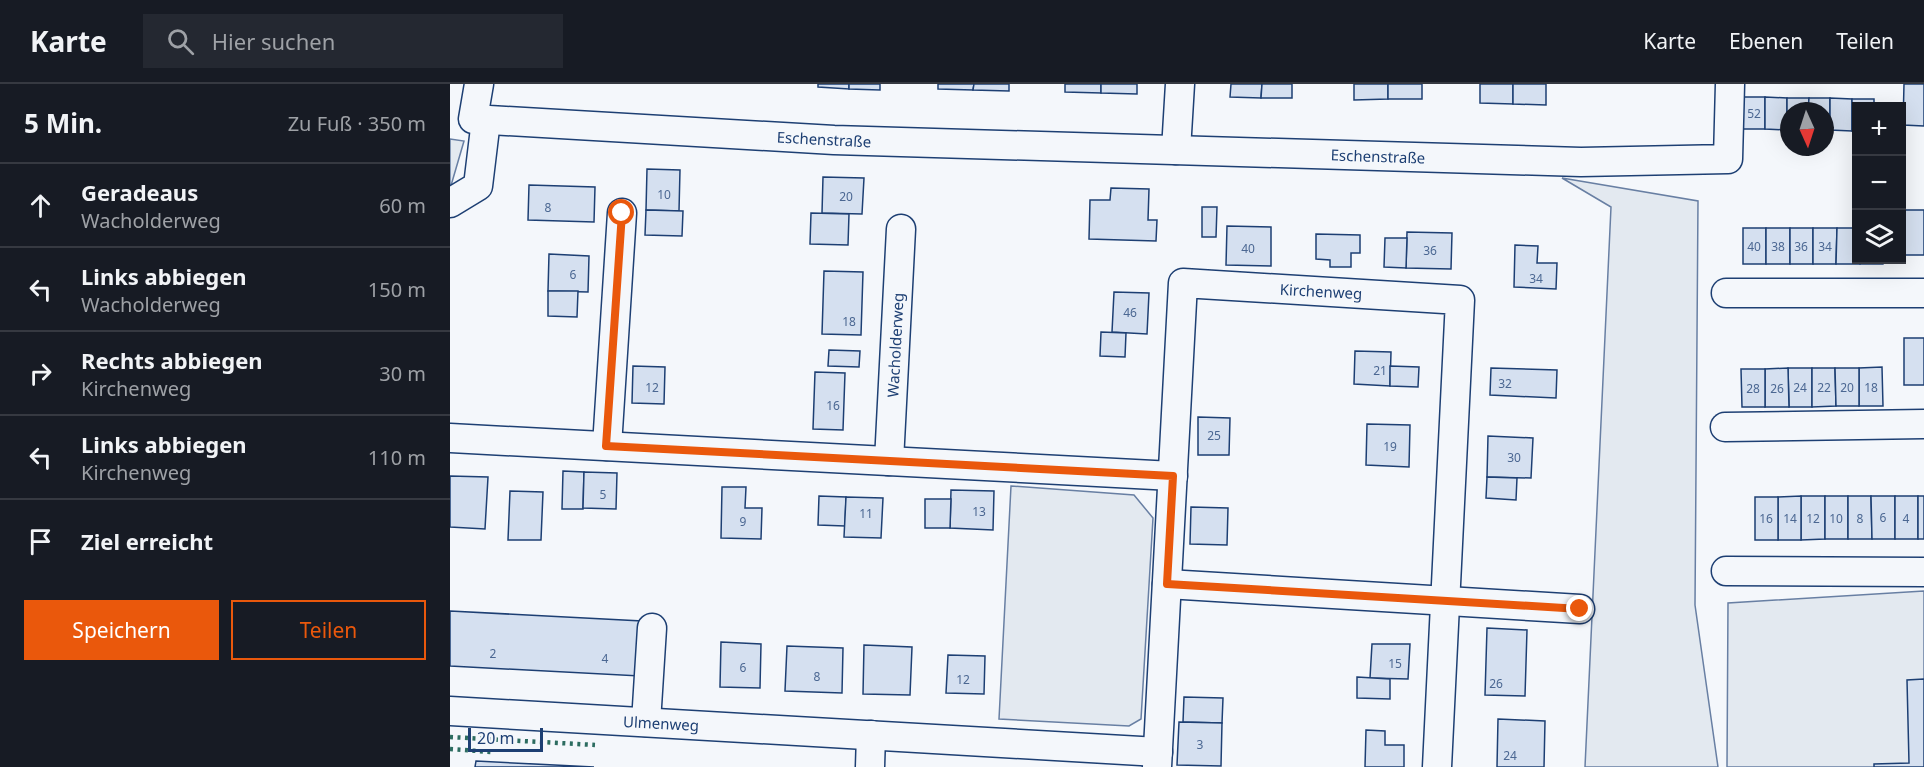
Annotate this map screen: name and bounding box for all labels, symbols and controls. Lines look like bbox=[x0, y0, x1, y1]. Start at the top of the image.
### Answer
search box bbox=[143, 14, 563, 68]
text: Karte bbox=[30, 22, 107, 60]
icon: search bbox=[164, 25, 197, 58]
text: Hier suchen bbox=[212, 26, 335, 56]
text: Karte bbox=[1643, 27, 1696, 55]
text: Ebenen bbox=[1729, 27, 1803, 55]
text: Teilen bbox=[1836, 27, 1894, 55]
north arrow bbox=[1780, 102, 1834, 156]
map controls bbox=[1852, 102, 1906, 264]
button: + bbox=[1852, 102, 1906, 156]
text: 5 Min. bbox=[24, 105, 102, 141]
house number: 52 bbox=[1747, 105, 1761, 122]
text: Zu Fuß · 350 m bbox=[288, 110, 426, 137]
street label: Eschenstraße bbox=[776, 127, 872, 151]
street label: Eschenstraße bbox=[1330, 144, 1426, 168]
button: − bbox=[1852, 156, 1906, 210]
text: Geradeaus bbox=[81, 177, 198, 207]
house number: 10 bbox=[657, 186, 671, 203]
house number: 20 bbox=[839, 188, 853, 205]
icon: ahead bbox=[24, 189, 57, 222]
text: 60 m bbox=[379, 192, 426, 219]
house number: 8 bbox=[545, 199, 552, 216]
route start bbox=[608, 199, 634, 225]
text: Wacholderweg bbox=[81, 207, 221, 234]
button: layers bbox=[1852, 210, 1906, 264]
house number: 40 bbox=[1747, 238, 1761, 255]
house number: 38 bbox=[1771, 238, 1785, 255]
house number: 36 bbox=[1794, 238, 1808, 255]
house number: 34 bbox=[1818, 238, 1832, 255]
house number: 40 bbox=[1241, 240, 1255, 257]
house number: 36 bbox=[1423, 242, 1437, 259]
text: Links abbiegen bbox=[81, 261, 247, 291]
house number: 6 bbox=[570, 266, 577, 283]
house number: 34 bbox=[1529, 270, 1543, 287]
icon: left bbox=[24, 273, 57, 306]
text: 150 m bbox=[368, 276, 426, 303]
street label: Kirchenweg bbox=[1279, 279, 1363, 303]
text: Wacholderweg bbox=[81, 291, 221, 318]
street label: Wacholderweg bbox=[882, 292, 908, 398]
house number: 46 bbox=[1123, 304, 1137, 321]
house number: 18 bbox=[842, 313, 856, 330]
text: Rechts abbiegen bbox=[81, 345, 263, 375]
icon: right bbox=[24, 357, 57, 390]
text: 30 m bbox=[379, 360, 426, 387]
house number: 21 bbox=[1373, 362, 1387, 379]
text: Kirchenweg bbox=[81, 375, 191, 402]
house number: 32 bbox=[1498, 375, 1512, 392]
house number: 12 bbox=[645, 379, 659, 396]
house number: 24 bbox=[1793, 379, 1807, 396]
house number: 22 bbox=[1817, 379, 1831, 396]
house number: 20 bbox=[1840, 379, 1854, 396]
house number: 18 bbox=[1864, 379, 1878, 396]
house number: 28 bbox=[1746, 380, 1760, 397]
house number: 26 bbox=[1770, 380, 1784, 397]
house number: 16 bbox=[826, 397, 840, 414]
house number: 25 bbox=[1207, 427, 1221, 444]
text: Links abbiegen bbox=[81, 429, 247, 459]
house number: 19 bbox=[1383, 438, 1397, 455]
icon: left bbox=[24, 441, 57, 474]
text: 110 m bbox=[368, 444, 426, 471]
house number: 30 bbox=[1507, 449, 1521, 466]
text: Kirchenweg bbox=[81, 459, 191, 486]
house number: 5 bbox=[600, 486, 607, 503]
house number: 13 bbox=[972, 503, 986, 520]
house number: 11 bbox=[859, 505, 873, 522]
house number: 6 bbox=[1880, 509, 1887, 526]
house number: 16 bbox=[1759, 510, 1773, 527]
house number: 14 bbox=[1783, 510, 1797, 527]
house number: 12 bbox=[1806, 510, 1820, 527]
house number: 10 bbox=[1829, 510, 1843, 527]
house number: 8 bbox=[1857, 510, 1864, 527]
house number: 4 bbox=[1903, 510, 1910, 527]
house number: 9 bbox=[740, 513, 747, 530]
icon: arrive bbox=[24, 525, 57, 558]
text: Ziel erreicht bbox=[81, 526, 213, 556]
route end bbox=[1566, 595, 1592, 621]
button: Speichern bbox=[24, 600, 219, 660]
button: Teilen bbox=[231, 600, 426, 660]
house number: 2 bbox=[490, 645, 497, 662]
house number: 4 bbox=[602, 650, 609, 667]
house number: 15 bbox=[1388, 655, 1402, 672]
house number: 6 bbox=[740, 659, 747, 676]
house number: 8 bbox=[814, 668, 821, 685]
house number: 12 bbox=[956, 671, 970, 688]
house number: 26 bbox=[1489, 675, 1503, 692]
street label: Ulmenweg bbox=[622, 711, 700, 735]
scale bar bbox=[468, 725, 543, 752]
text: 20 m bbox=[477, 727, 514, 749]
house number: 3 bbox=[1197, 736, 1204, 753]
house number: 24 bbox=[1503, 747, 1517, 764]

